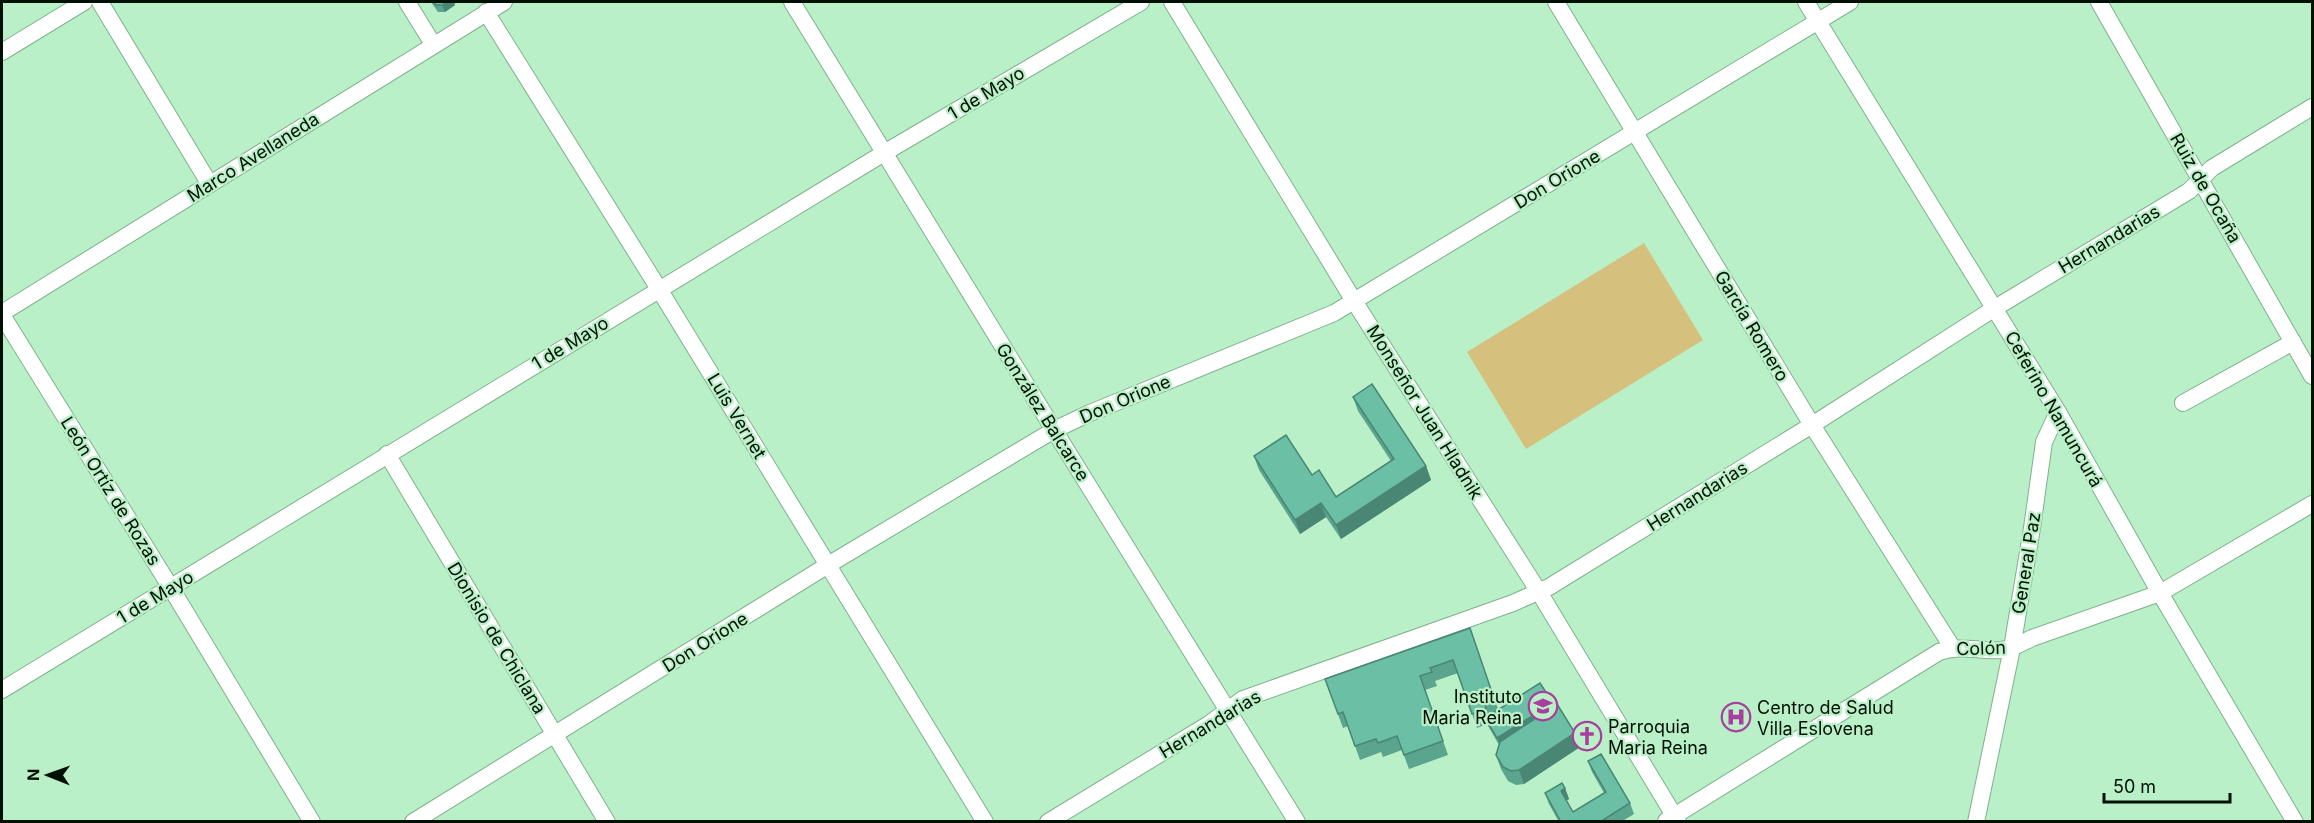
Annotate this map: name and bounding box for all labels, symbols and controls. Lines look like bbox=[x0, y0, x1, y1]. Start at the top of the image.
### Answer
street label: 1 de Mayo bbox=[944, 62, 1028, 124]
street label: Marco Avellaneda bbox=[183, 108, 323, 206]
street label: Ruiz de Ocaña bbox=[2166, 129, 2246, 247]
street label: Don Orione bbox=[1510, 145, 1604, 213]
street label: Hernandarias bbox=[2055, 201, 2163, 277]
street label: García Romero bbox=[1711, 267, 1793, 385]
street label: 1 de Mayo bbox=[528, 312, 612, 374]
street label: Monseñor Juan Hladnik bbox=[1363, 321, 1487, 503]
street label: Ceferino Namuncurá bbox=[2001, 327, 2107, 491]
street label: González Balcarce bbox=[992, 339, 1094, 485]
street label: Luis Vernet bbox=[703, 370, 771, 463]
street label: Don Orione bbox=[1076, 370, 1174, 428]
street label: León Ortíz de Rozas bbox=[57, 413, 165, 569]
street label: Hernandarias bbox=[1643, 457, 1751, 535]
street label: General Paz bbox=[2008, 511, 2044, 615]
street label: Dionisio de Chiclana bbox=[443, 558, 551, 718]
street label: 1 de Mayo bbox=[113, 566, 197, 628]
street label: Don Orione bbox=[658, 608, 752, 676]
street label: Colón bbox=[1956, 637, 2006, 659]
street label: Hernandarias bbox=[1156, 686, 1264, 762]
place label: Instituto Maria Reina bbox=[1422, 686, 1522, 728]
school or university icon: Instituto Maria Reina bbox=[1527, 690, 1559, 722]
place label: Centro de Salud Villa Eslovena bbox=[1757, 697, 1894, 739]
hospital icon: Centro de Salud Villa Eslovena bbox=[1720, 701, 1752, 733]
place label: Parroquia Maria Reina bbox=[1608, 716, 1708, 758]
church icon: Parroquia Maria Reina bbox=[1571, 720, 1603, 752]
north arrow bbox=[18, 745, 78, 805]
scale bar bbox=[2104, 766, 2230, 804]
text: N bbox=[23, 768, 43, 781]
text: 50 m bbox=[2113, 776, 2156, 797]

